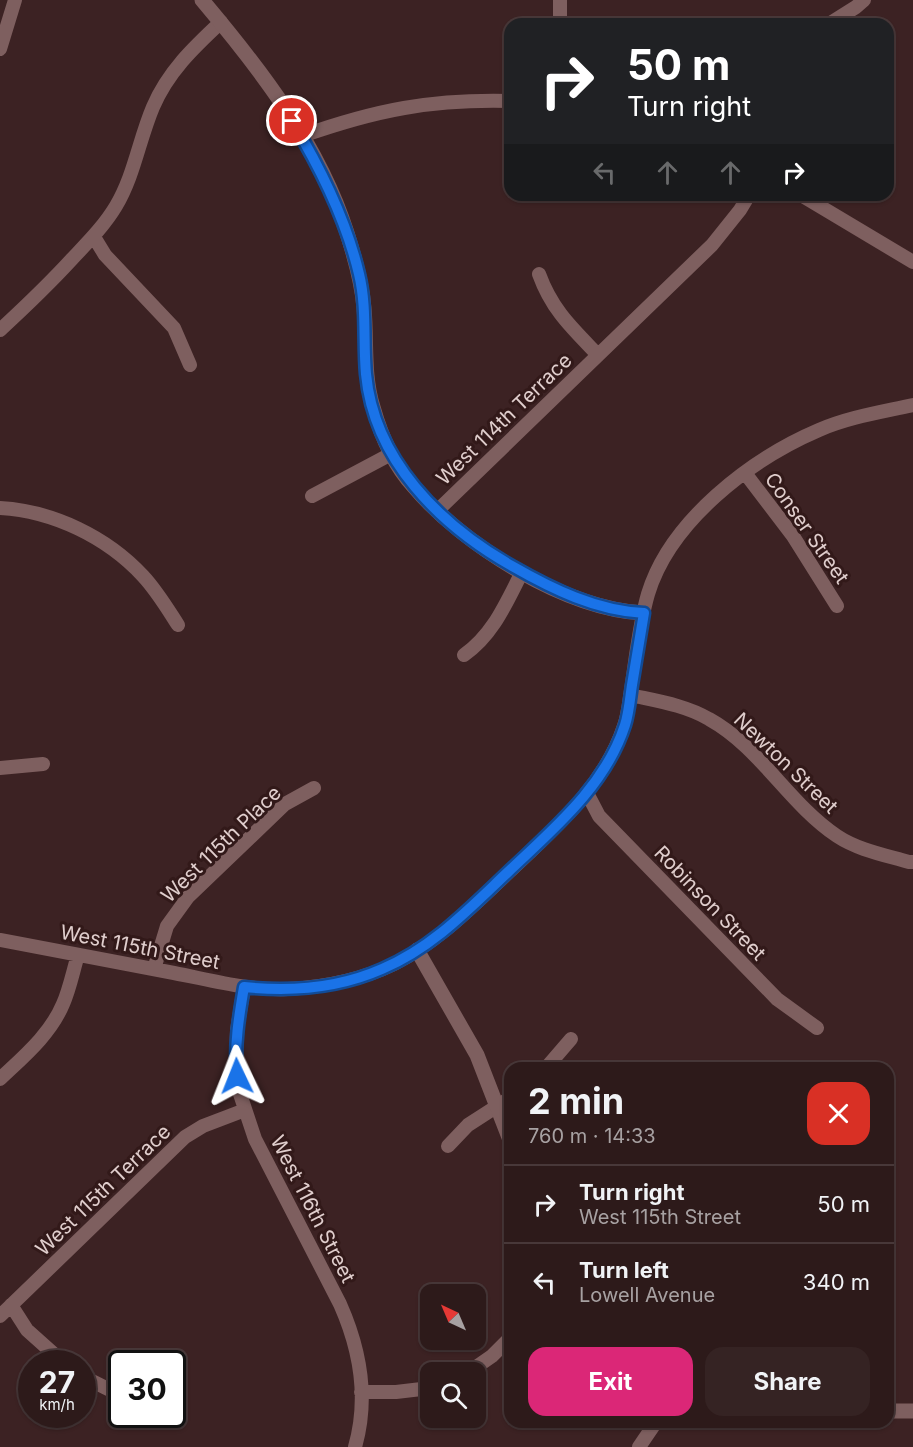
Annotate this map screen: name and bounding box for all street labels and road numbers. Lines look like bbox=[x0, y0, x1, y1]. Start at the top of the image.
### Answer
street label: West 114th Terrace bbox=[431, 348, 577, 490]
street label: Conser Street bbox=[760, 468, 854, 589]
street label: Newton Street bbox=[729, 707, 843, 819]
street label: West 115th Place bbox=[156, 781, 286, 907]
street label: Robinson Street bbox=[649, 841, 771, 966]
street label: West 115th Street bbox=[58, 920, 222, 974]
street label: West 115th Terrace bbox=[31, 1119, 175, 1261]
street label: West 116th Street bbox=[265, 1131, 361, 1287]

